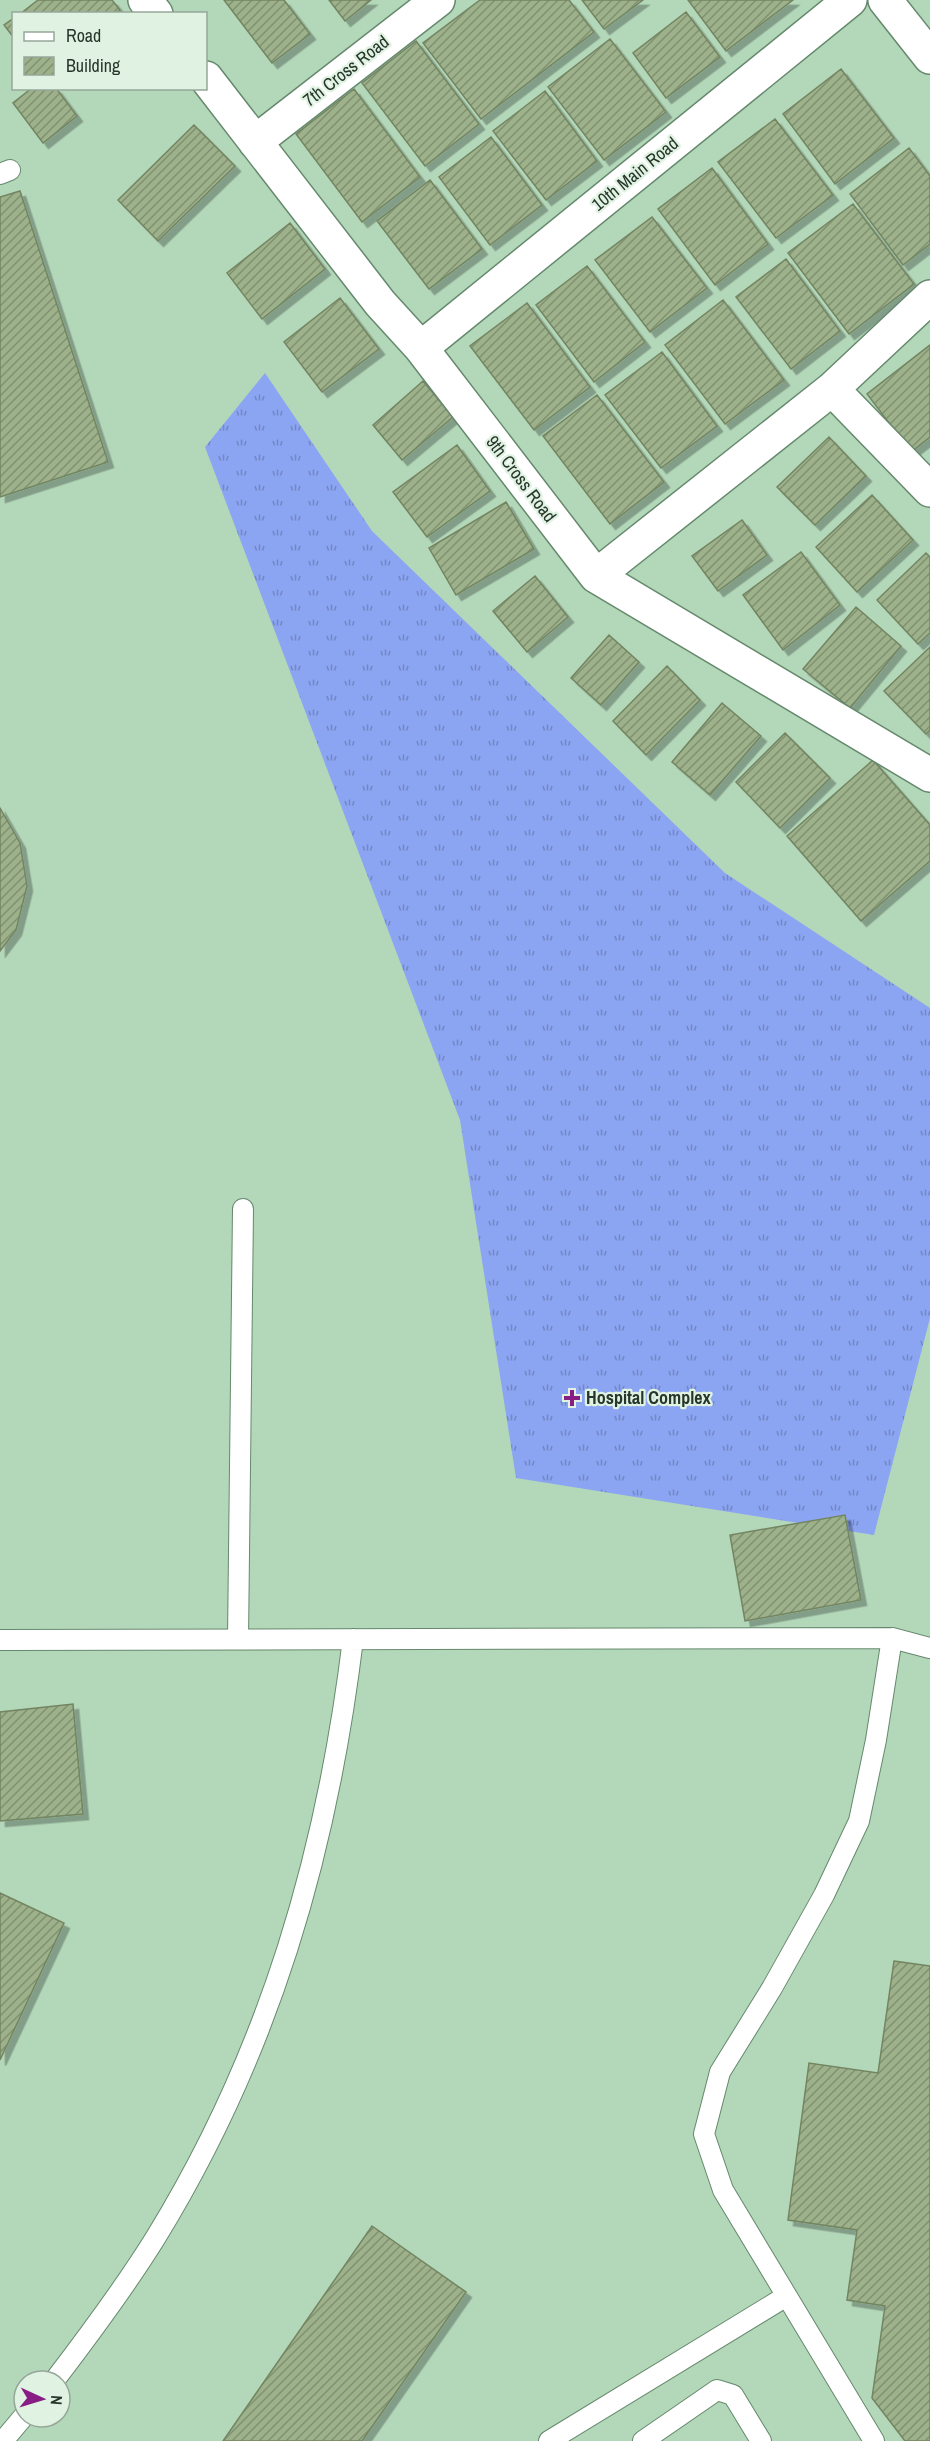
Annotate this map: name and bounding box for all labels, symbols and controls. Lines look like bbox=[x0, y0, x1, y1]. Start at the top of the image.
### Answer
legend bbox=[12, 12, 207, 90]
text: Road bbox=[66, 23, 101, 48]
street label: 7th Cross Road bbox=[298, 29, 394, 112]
text: Building bbox=[66, 53, 121, 78]
street label: 10th Main Road bbox=[586, 131, 683, 216]
street label: 9th Cross Road bbox=[481, 430, 562, 527]
place label: Hospital Complex bbox=[586, 1385, 711, 1410]
marker: Hospital Complex bbox=[563, 1389, 581, 1407]
north arrow bbox=[12, 2369, 72, 2429]
text: N bbox=[46, 2395, 68, 2406]

